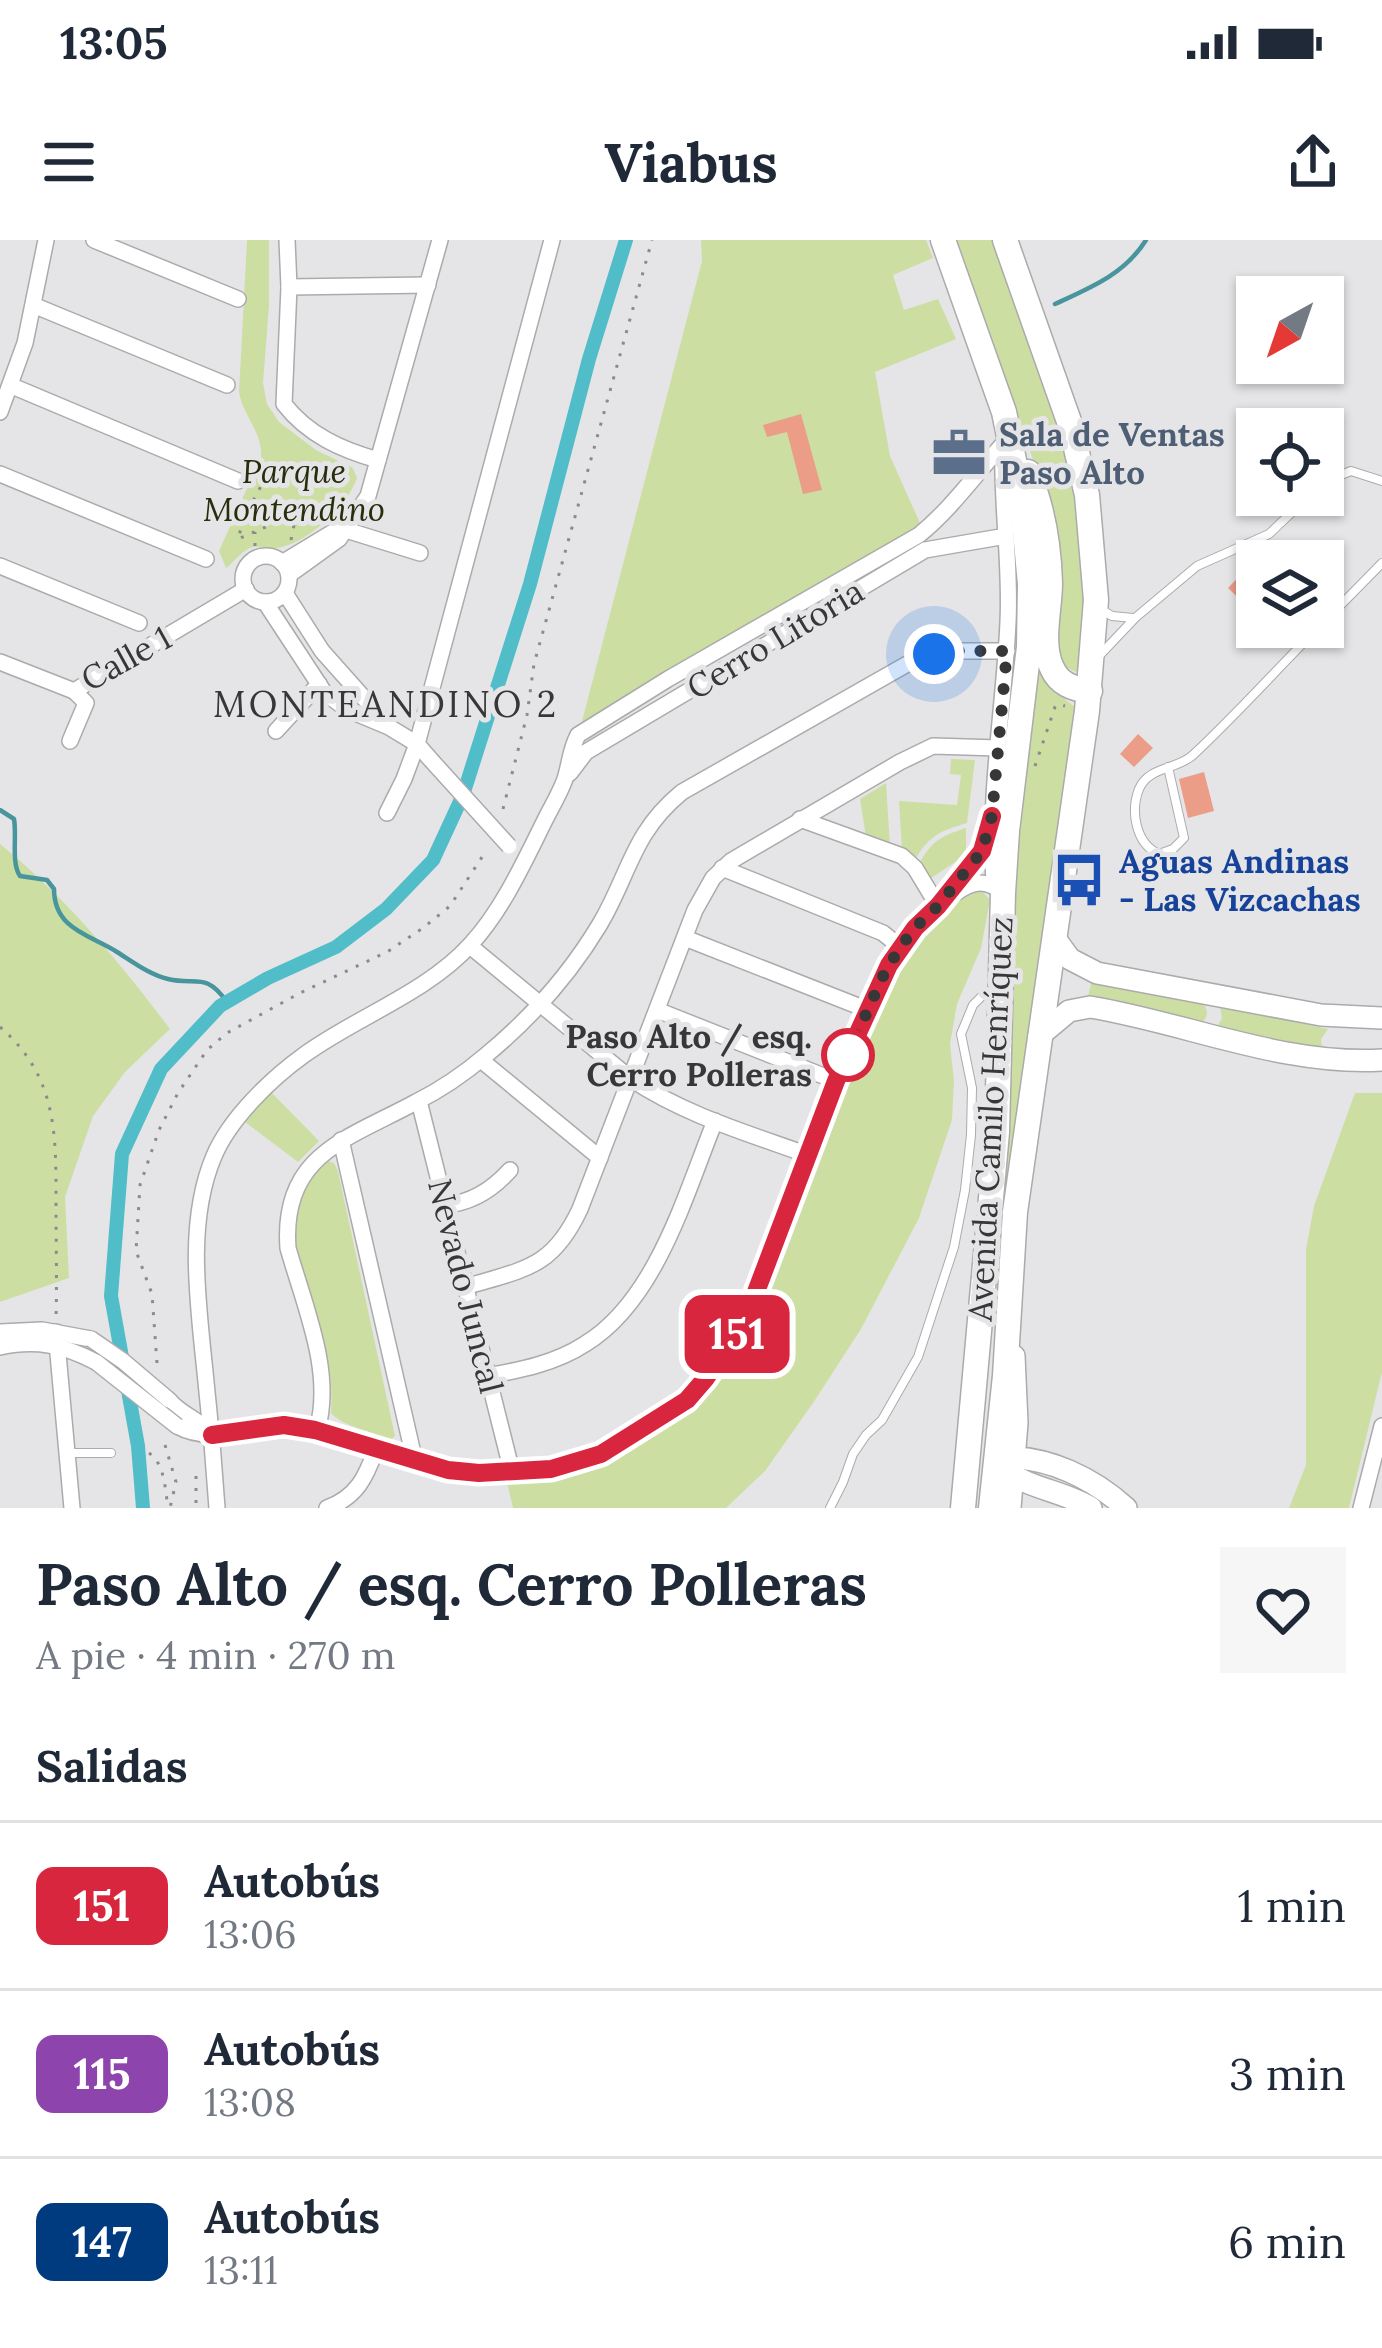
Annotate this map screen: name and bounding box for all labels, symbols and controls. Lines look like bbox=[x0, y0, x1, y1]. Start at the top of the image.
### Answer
text: 13:05 bbox=[60, 14, 168, 71]
text: Viabus bbox=[604, 128, 778, 197]
icon: menu bbox=[36, 129, 102, 195]
icon: share bbox=[1280, 129, 1346, 195]
north arrow bbox=[1236, 276, 1344, 384]
map controls bbox=[1236, 276, 1344, 648]
button: locate bbox=[1236, 408, 1344, 516]
place label: Sala de Ventas Paso Alto bbox=[999, 413, 1225, 493]
office icon: Sala de Ventas Paso Alto bbox=[930, 424, 988, 482]
park label: Parque Montendino bbox=[203, 450, 385, 530]
button: layers bbox=[1236, 540, 1344, 648]
street label: Cerro Litoria bbox=[679, 570, 871, 708]
street label: Calle 1 bbox=[74, 616, 178, 700]
your location bbox=[904, 624, 964, 684]
district label: MONTEANDINO 2 bbox=[213, 681, 559, 727]
place label: Aguas Andinas - Las Vizcachas bbox=[1119, 840, 1361, 920]
bus stop icon: Aguas Andinas - Las Vizcachas bbox=[1050, 851, 1108, 909]
street label: Avenida Camilo Henríquez bbox=[958, 916, 1022, 1323]
place label: Paso Alto / esq. Cerro Polleras bbox=[565, 1015, 812, 1095]
marker: Paso Alto / esq. Cerro Polleras bbox=[823, 1030, 873, 1080]
street label: Nevado Juncal bbox=[419, 1175, 513, 1397]
line badge: 151 bbox=[668, 1295, 806, 1373]
text: 151 bbox=[709, 1307, 765, 1361]
button: heart bbox=[1220, 1547, 1346, 1673]
text: Paso Alto / esq. Cerro Polleras bbox=[36, 1548, 867, 1621]
text: A pie · 4 min · 270 m bbox=[36, 1630, 396, 1680]
text: Salidas bbox=[36, 1737, 187, 1794]
text: Autobús bbox=[204, 1852, 380, 1909]
text: 1 min bbox=[1238, 1877, 1346, 1934]
text: 151 bbox=[74, 1879, 130, 1933]
text: 13:06 bbox=[204, 1909, 296, 1959]
text: Autobús bbox=[204, 2020, 380, 2077]
text: 3 min bbox=[1229, 2045, 1346, 2102]
text: 115 bbox=[74, 2047, 130, 2101]
text: 13:08 bbox=[204, 2077, 296, 2127]
text: Autobús bbox=[204, 2188, 380, 2245]
text: 6 min bbox=[1228, 2213, 1346, 2270]
text: 147 bbox=[72, 2215, 132, 2269]
text: 13:11 bbox=[204, 2245, 278, 2295]

